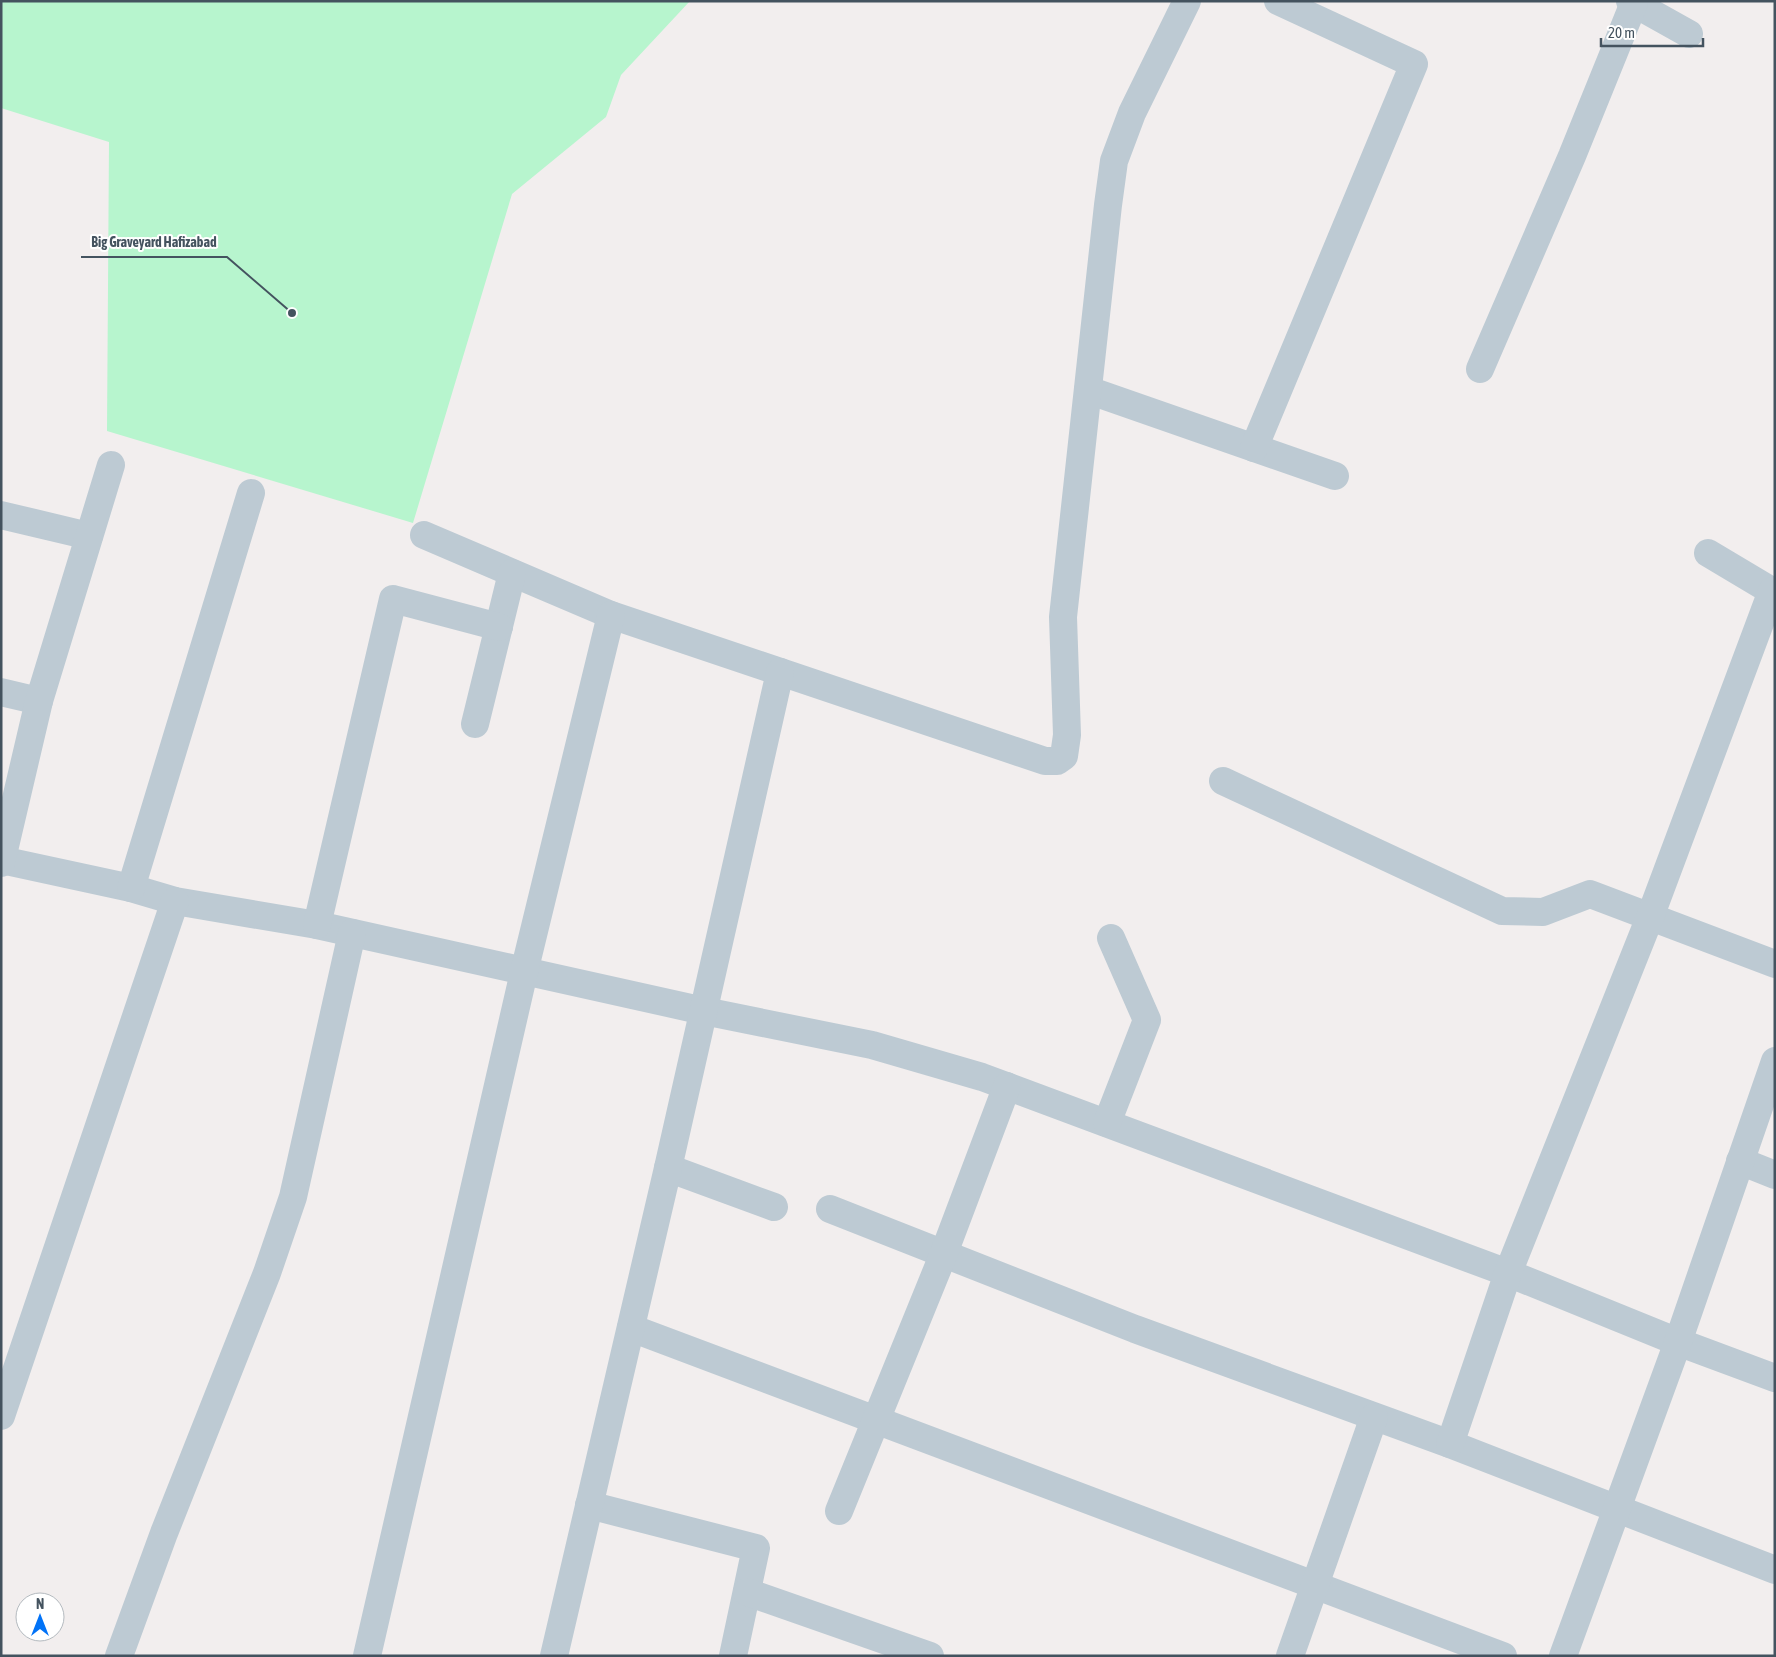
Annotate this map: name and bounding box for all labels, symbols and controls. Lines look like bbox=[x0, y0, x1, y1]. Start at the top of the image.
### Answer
scale bar bbox=[1601, 15, 1704, 47]
text: 20 m bbox=[1608, 24, 1635, 41]
callout: Big Graveyard Hafizabad bbox=[81, 228, 227, 257]
text: Big Graveyard Hafizabad bbox=[91, 234, 217, 250]
north arrow bbox=[15, 1592, 65, 1642]
text: N bbox=[36, 1596, 44, 1612]

